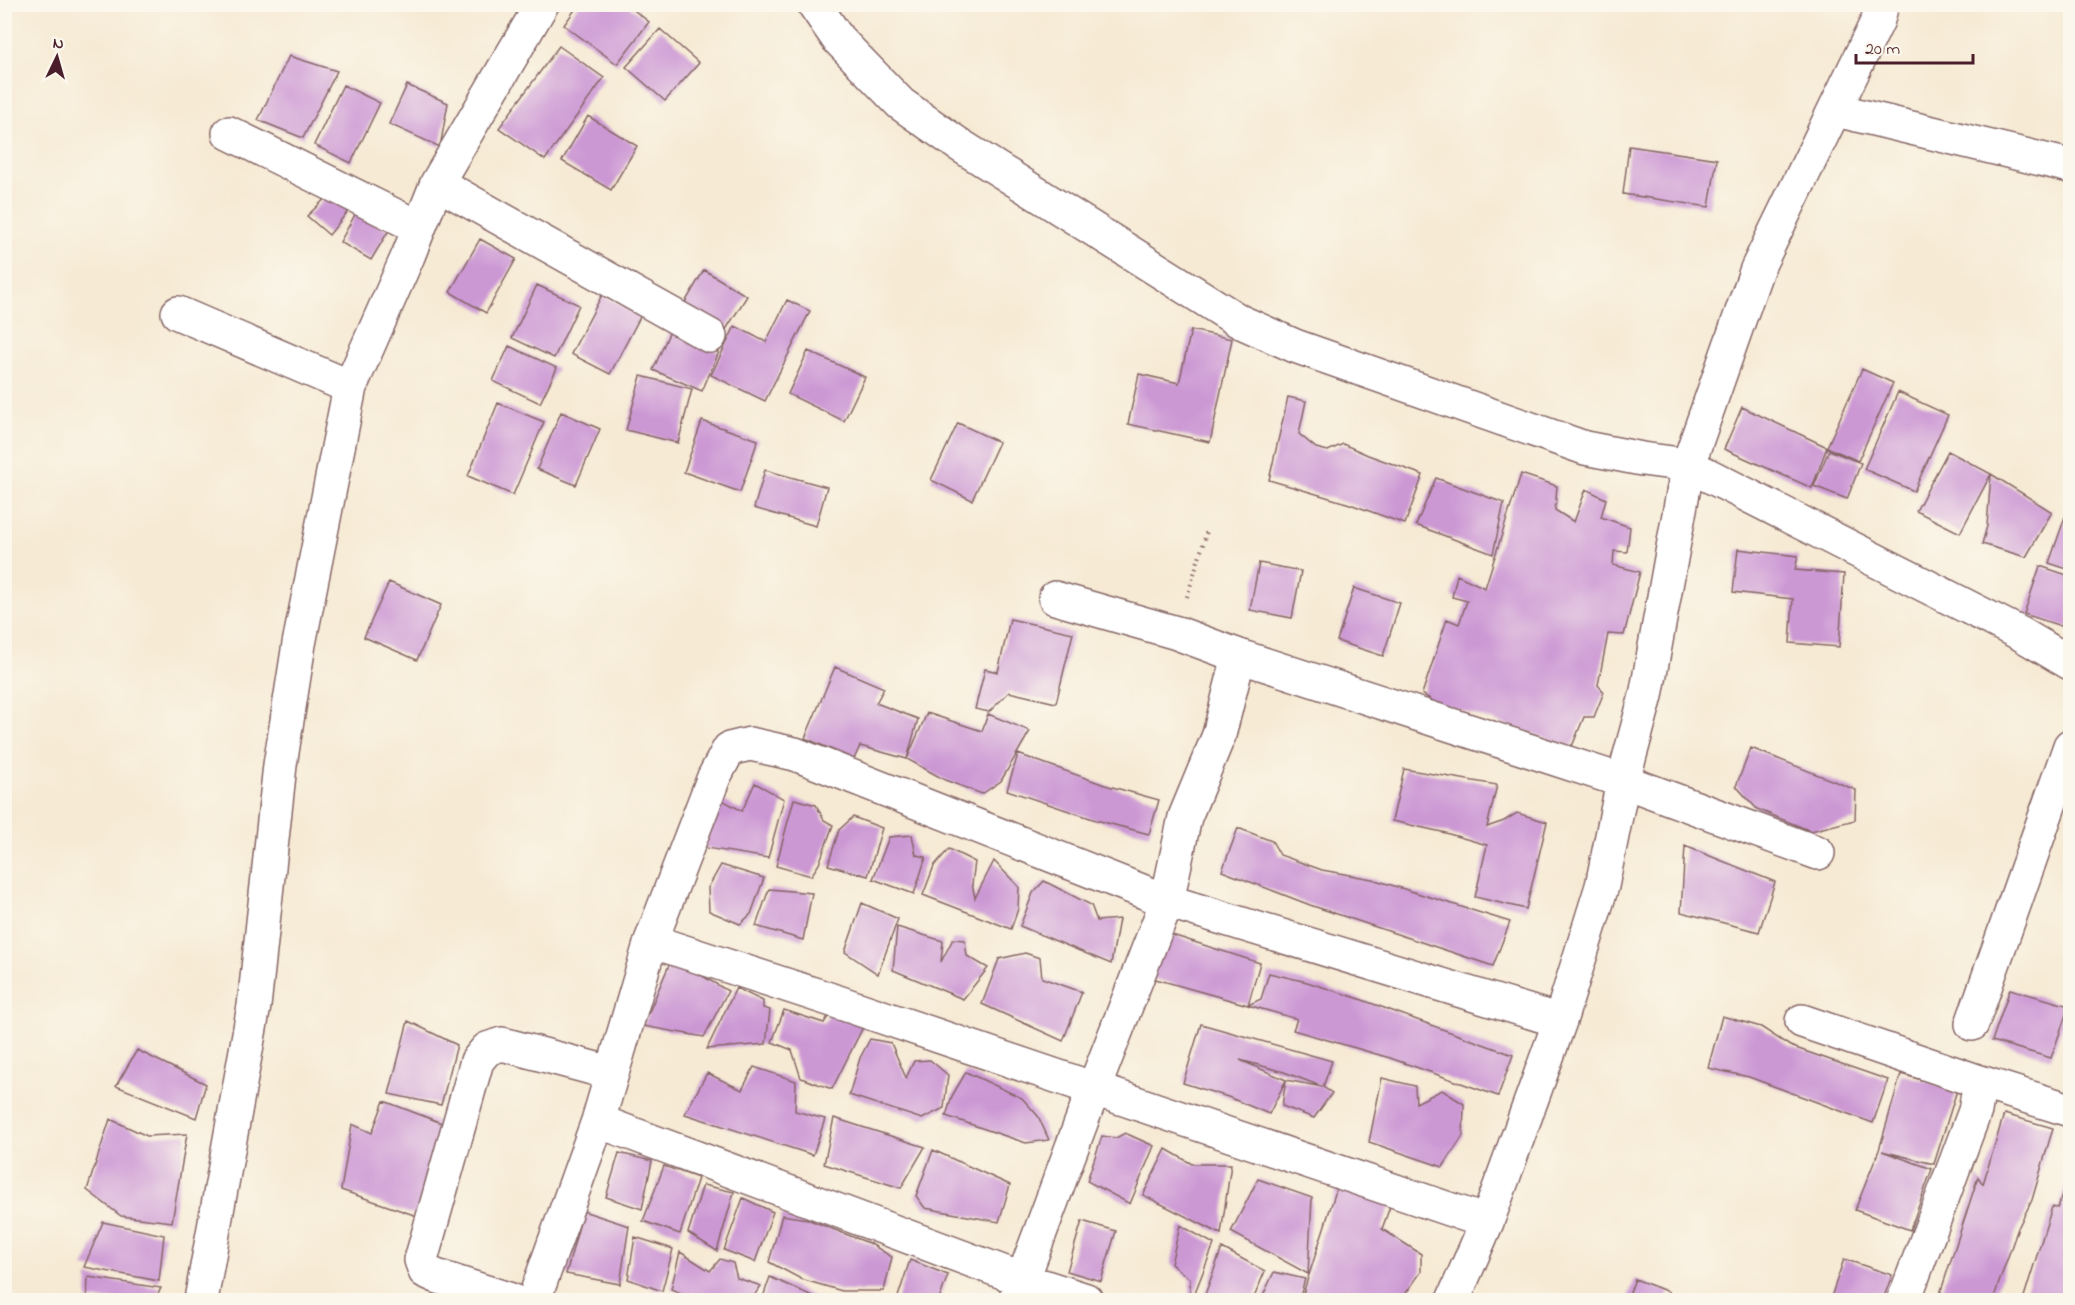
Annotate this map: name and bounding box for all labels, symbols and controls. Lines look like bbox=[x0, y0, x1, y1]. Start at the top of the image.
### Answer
north arrow bbox=[27, 27, 87, 87]
scale bar bbox=[1856, 27, 1973, 65]
text: N bbox=[52, 32, 65, 56]
text: 20 m bbox=[1865, 37, 1900, 63]

